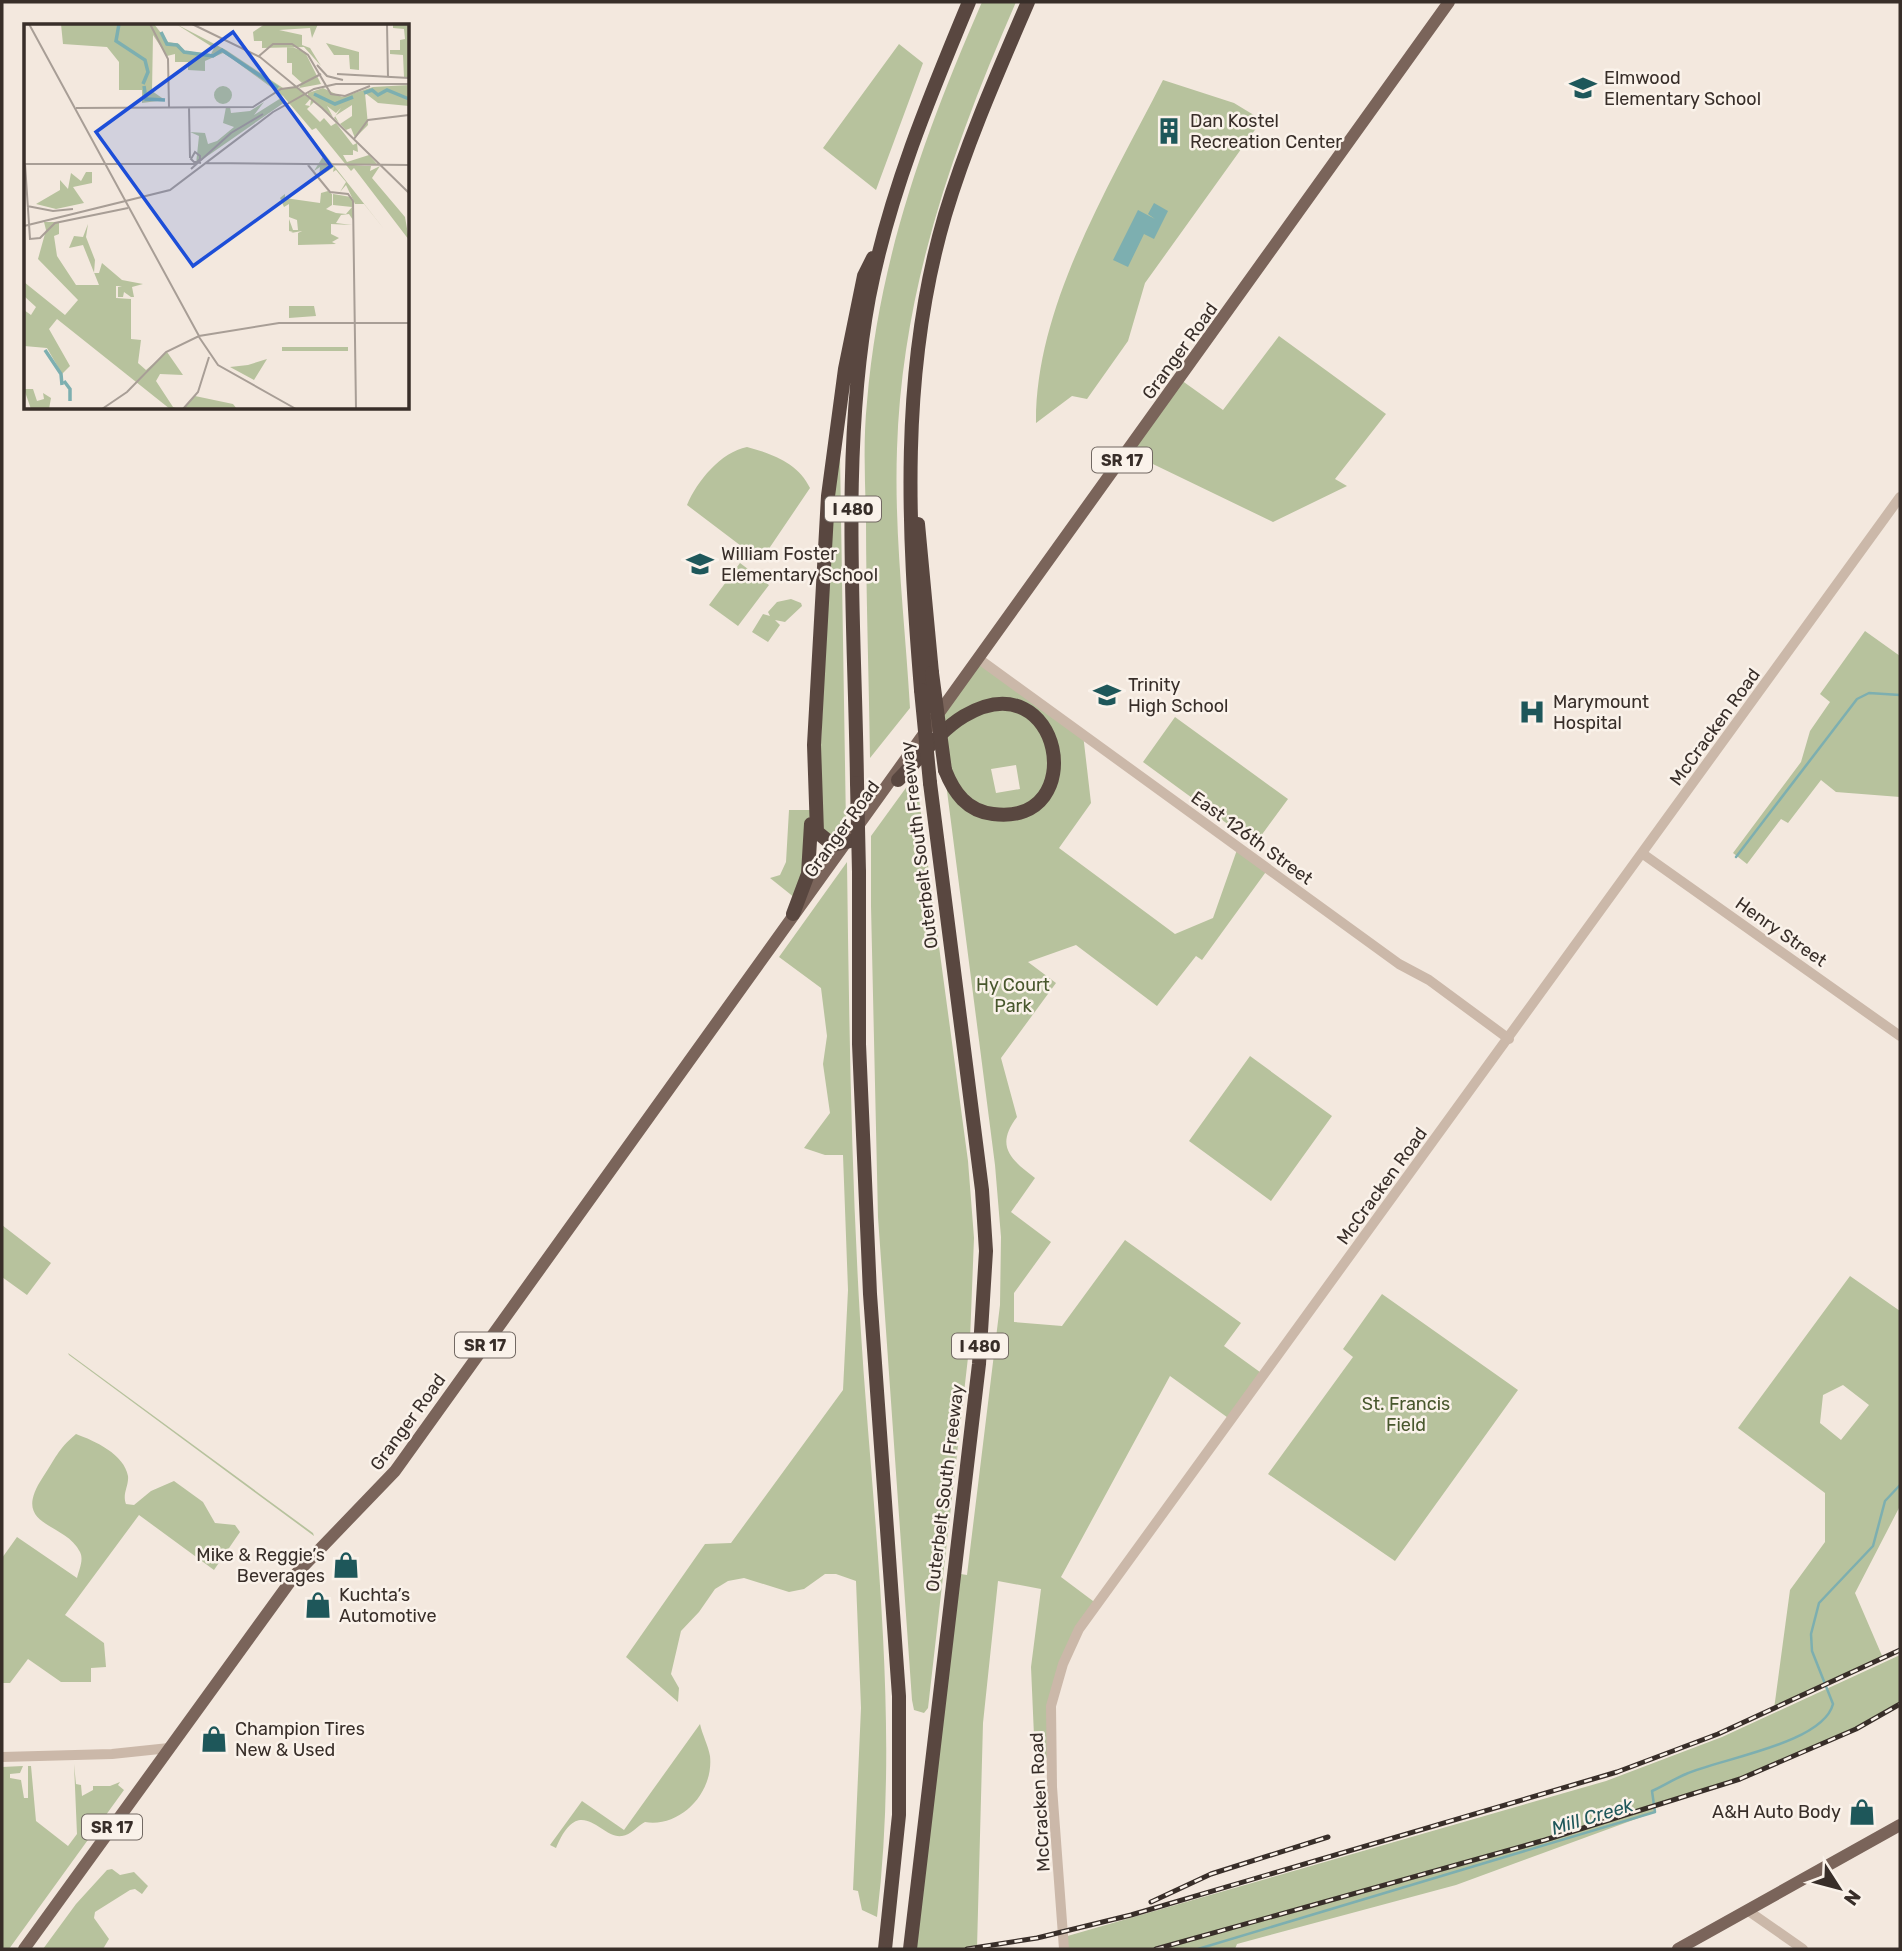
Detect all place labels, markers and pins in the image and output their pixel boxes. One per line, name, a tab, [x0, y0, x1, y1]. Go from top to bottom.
place label: Elmwood Elementary School	[1604, 67, 1761, 110]
school or university icon: Elmwood Elementary School	[1568, 73, 1598, 103]
place label: Dan Kostel Recreation Center	[1190, 110, 1342, 153]
building icon: Dan Kostel Recreation Center	[1154, 116, 1184, 146]
place label: William Foster Elementary School	[721, 543, 878, 586]
school or university icon: William Foster Elementary School	[685, 549, 715, 579]
place label: Trinity High School	[1128, 674, 1228, 717]
school or university icon: Trinity High School	[1092, 680, 1122, 710]
place label: Marymount Hospital	[1553, 691, 1649, 734]
hospital icon: Marymount Hospital	[1517, 697, 1547, 727]
place label: Mike & Reggie’s Beverages	[196, 1544, 325, 1587]
shop icon: Mike & Reggie’s Beverages	[331, 1550, 361, 1580]
place label: Kuchta’s Automotive	[339, 1584, 437, 1627]
shop icon: Kuchta’s Automotive	[303, 1590, 333, 1620]
place label: Champion Tires New & Used	[235, 1718, 365, 1761]
shop icon: Champion Tires New & Used	[199, 1724, 229, 1754]
shop icon: A&H Auto Body	[1847, 1797, 1877, 1827]
place label: A&H Auto Body	[1712, 1801, 1841, 1823]

